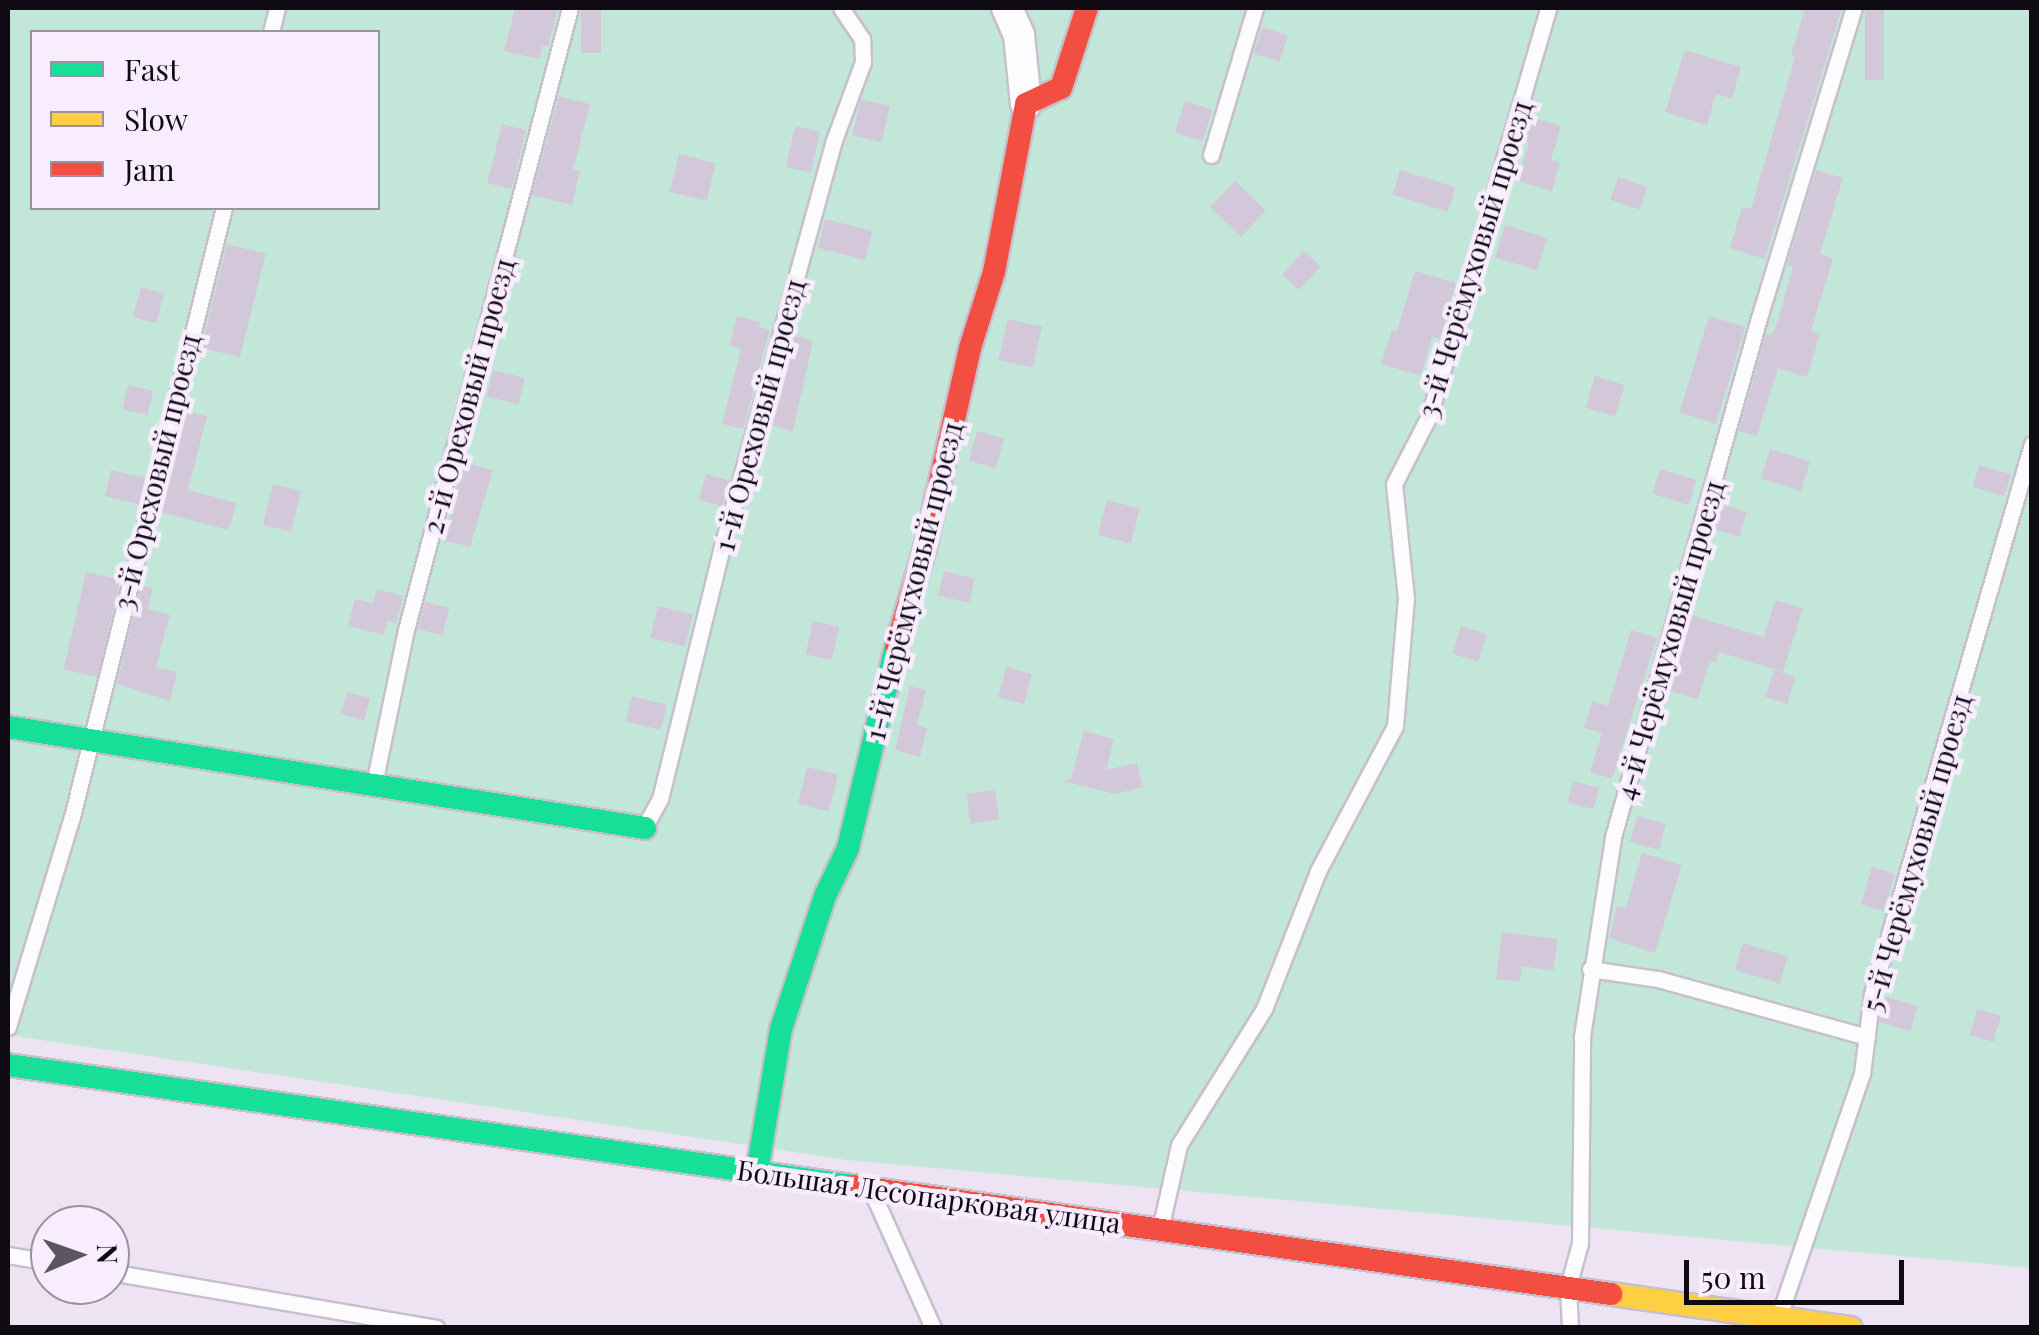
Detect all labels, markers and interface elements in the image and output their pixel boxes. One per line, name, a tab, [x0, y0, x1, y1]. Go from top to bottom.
legend	[30, 30, 380, 210]
text: Fast	[124, 49, 180, 89]
street label: 3-й Черёмуховый проезд	[1410, 97, 1538, 421]
text: Slow	[124, 99, 188, 139]
text: Jam	[124, 149, 175, 189]
street label: 2-й Ореховый проезд	[415, 255, 521, 537]
street label: 1-й Ореховый проезд	[707, 275, 811, 555]
street label: 3-й Ореховый проезд	[105, 331, 207, 613]
street label: 1-й Черёмуховый проезд	[857, 419, 969, 743]
street label: 4-й Черёмуховый проезд	[1607, 477, 1731, 803]
street label: 5-й Черёмуховый проезд	[1855, 691, 1977, 1015]
street label: Большая Лесопарковая улица	[735, 1152, 1123, 1240]
north arrow	[30, 1205, 130, 1305]
scale bar	[1689, 1240, 1909, 1302]
text: N	[90, 1243, 127, 1265]
text: 50 m	[1701, 1257, 1766, 1297]

